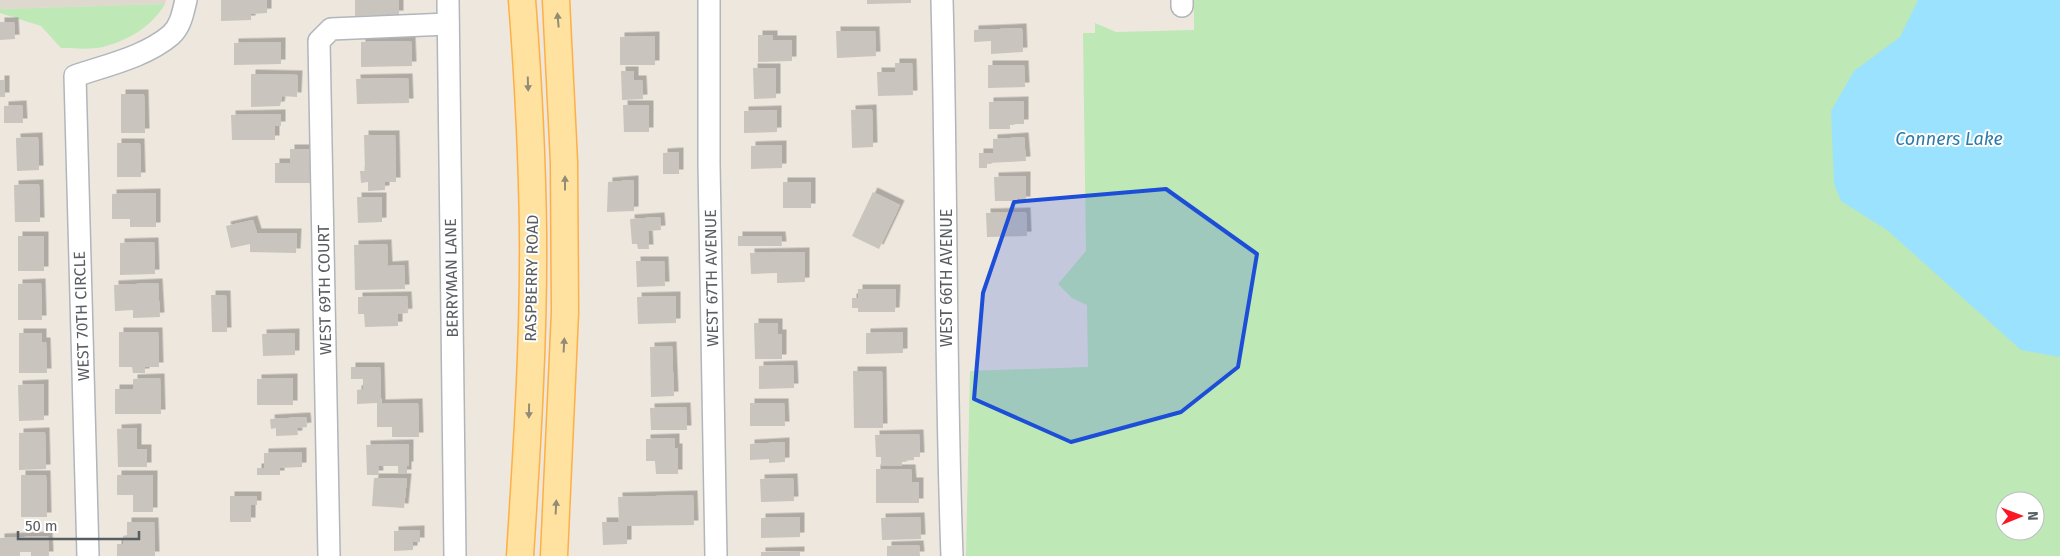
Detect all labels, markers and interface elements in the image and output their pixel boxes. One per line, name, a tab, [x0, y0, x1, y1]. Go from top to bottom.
one-way arrow	[554, 12, 562, 28]
one-way arrow	[524, 76, 532, 92]
water label: Conners Lake	[1895, 128, 2003, 150]
one-way arrow	[560, 174, 568, 190]
street label: WEST 67TH AVENUE	[701, 209, 722, 347]
street label: WEST 66TH AVENUE	[937, 209, 956, 347]
street label: RASPBERRY ROAD	[521, 214, 542, 342]
street label: BERRYMAN LANE	[441, 218, 462, 338]
street label: WEST 69TH COURT	[314, 224, 335, 355]
street label: WEST 70TH CIRCLE	[70, 251, 93, 381]
one-way arrow	[560, 337, 568, 353]
one-way arrow	[525, 403, 533, 419]
north arrow	[1995, 491, 2045, 541]
one-way arrow	[552, 499, 560, 515]
scale bar	[18, 508, 139, 540]
text: N	[2024, 511, 2041, 521]
text: 50 m	[25, 517, 58, 535]

